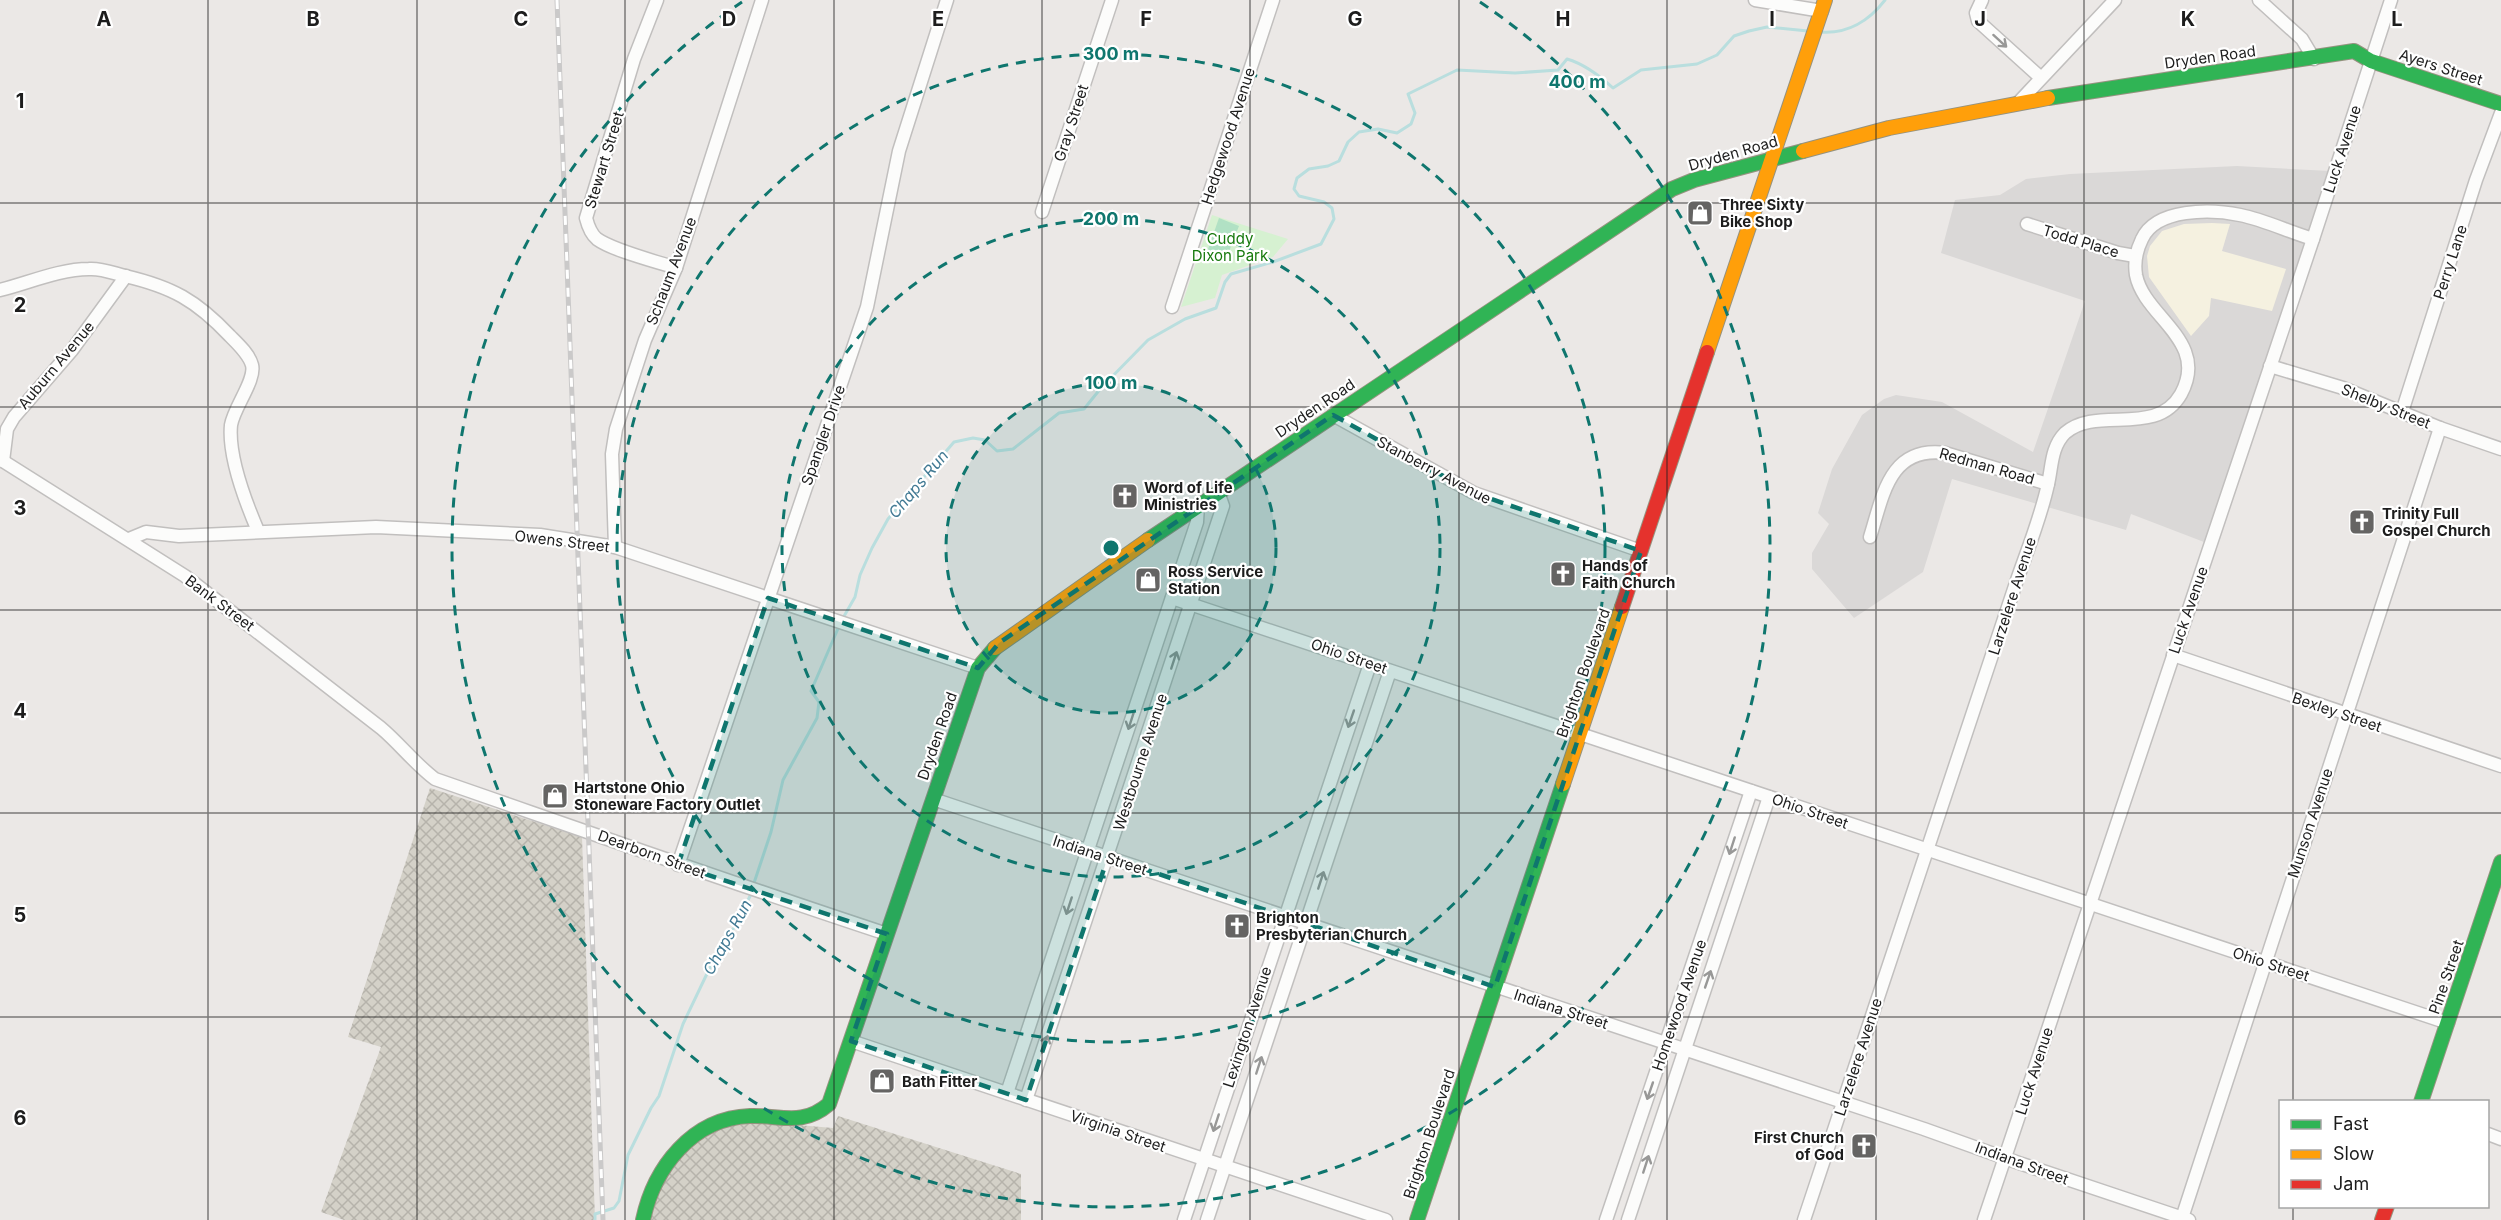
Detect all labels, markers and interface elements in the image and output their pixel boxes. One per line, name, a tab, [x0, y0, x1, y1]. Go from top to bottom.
text: A	[97, 7, 112, 31]
text: B	[306, 7, 320, 31]
text: C	[514, 7, 528, 31]
text: D	[722, 7, 736, 31]
text: E	[932, 7, 944, 31]
text: F	[1140, 7, 1152, 31]
text: G	[1347, 7, 1363, 31]
text: H	[1556, 7, 1570, 31]
text: I	[1769, 7, 1775, 31]
text: J	[1974, 7, 1986, 31]
text: K	[2181, 7, 2195, 31]
text: L	[2391, 7, 2403, 31]
one-way arrow	[1992, 34, 2007, 48]
street label: Dryden Road	[2163, 41, 2257, 73]
text: 300 m	[1083, 43, 1139, 64]
street label: Ayers Street	[2397, 45, 2485, 89]
street label: Hedgewood Avenue	[1197, 65, 1259, 207]
text: 400 m	[1548, 71, 1606, 92]
street label: Gray Street	[1050, 82, 1092, 164]
text: 1	[16, 89, 24, 113]
street label: Luck Avenue	[2319, 103, 2365, 195]
street label: Stewart Street	[580, 109, 628, 211]
street label: Dryden Road	[1686, 131, 1780, 175]
place label: Three Sixty Bike Shop	[1720, 195, 1804, 231]
shop icon: Three Sixty Bike Shop	[1685, 198, 1715, 228]
text: 200 m	[1083, 208, 1139, 229]
street label: Schaum Avenue	[642, 214, 700, 328]
street label: Todd Place	[2040, 220, 2122, 262]
street label: Perry Lane	[2429, 222, 2471, 302]
park label: Cuddy Dixon Park	[1192, 229, 1269, 265]
text: 2	[14, 293, 26, 317]
street label: Auburn Avenue	[14, 317, 98, 413]
text: 100 m	[1085, 372, 1137, 393]
street label: Dryden Road	[1272, 374, 1358, 442]
street label: Shelby Street	[2339, 379, 2434, 433]
street label: Spangler Drive	[797, 382, 849, 488]
street label: Stanberry Avenue	[1374, 432, 1494, 508]
street label: Redman Road	[1937, 443, 2037, 489]
water label: Chaps Run	[884, 446, 952, 522]
place label: Word of Life Ministries	[1144, 478, 1233, 514]
church icon: Word of Life Ministries	[1110, 481, 1140, 511]
text: 3	[14, 496, 26, 520]
place label: Trinity Full Gospel Church	[2382, 504, 2491, 540]
church icon: Trinity Full Gospel Church	[2347, 507, 2377, 537]
street label: Owens Street	[513, 526, 611, 556]
street label: Larzelere Avenue	[1984, 535, 2040, 657]
centre of rings	[1101, 538, 1121, 558]
place label: Hands of Faith Church	[1582, 556, 1675, 592]
church icon: Hands of Faith Church	[1548, 559, 1578, 589]
place label: Ross Service Station	[1168, 562, 1263, 598]
street label: Luck Avenue	[2164, 564, 2212, 656]
shop icon: Ross Service Station	[1133, 565, 1163, 595]
street label: Bank Street	[182, 571, 258, 635]
street label: Brighton Boulevard	[1552, 606, 1614, 740]
street label: Ohio Street	[1308, 634, 1390, 678]
one-way arrow	[1169, 651, 1180, 670]
street label: Bexley Street	[2290, 688, 2384, 736]
street label: Dryden Road	[913, 689, 961, 783]
street label: Westbourne Avenue	[1109, 691, 1171, 833]
text: 4	[13, 699, 27, 723]
one-way arrow	[1345, 709, 1356, 728]
one-way arrow	[1125, 711, 1136, 730]
street label: Munson Avenue	[2283, 766, 2337, 880]
place label: Hartstone Ohio Stoneware Factory Outlet	[574, 778, 761, 814]
shop icon: Hartstone Ohio Stoneware Factory Outlet	[540, 781, 570, 811]
street label: Ohio Street	[1769, 789, 1851, 833]
street label: Dearborn Street	[595, 826, 709, 882]
street label: Indiana Street	[1050, 831, 1150, 879]
one-way arrow	[1726, 836, 1737, 855]
one-way arrow	[1316, 871, 1327, 890]
water label: Chaps Run	[698, 896, 756, 978]
one-way arrow	[1063, 896, 1074, 915]
text: 5	[14, 903, 26, 927]
place label: Brighton Presbyterian Church	[1256, 908, 1407, 944]
church icon: Brighton Presbyterian Church	[1222, 911, 1252, 941]
street label: Homewood Avenue	[1648, 937, 1710, 1073]
street label: Pine Street	[2424, 937, 2468, 1017]
street label: Ohio Street	[2230, 943, 2312, 985]
street label: Lexington Avenue	[1218, 964, 1276, 1090]
one-way arrow	[1703, 970, 1714, 989]
street label: Indiana Street	[1511, 985, 1611, 1033]
street label: Larzelere Avenue	[1830, 996, 1886, 1118]
street label: Luck Avenue	[2011, 1025, 2057, 1117]
one-way arrow	[1040, 1035, 1051, 1054]
one-way arrow	[1255, 1056, 1266, 1075]
shop icon: Bath Fitter	[867, 1066, 897, 1096]
street label: Brighton Boulevard	[1399, 1067, 1459, 1201]
place label: Bath Fitter	[902, 1072, 977, 1091]
one-way arrow	[1644, 1081, 1655, 1100]
legend	[2279, 1100, 2489, 1208]
text: 6	[14, 1106, 27, 1130]
street label: Virginia Street	[1068, 1106, 1168, 1156]
one-way arrow	[1210, 1113, 1221, 1132]
text: Fast	[2333, 1113, 2369, 1134]
place label: First Church of God	[1754, 1128, 1844, 1164]
church icon: First Church of God	[1849, 1131, 1879, 1161]
street label: Indiana Street	[1973, 1137, 2071, 1189]
text: Slow	[2333, 1143, 2374, 1164]
one-way arrow	[1642, 1155, 1653, 1174]
text: Jam	[2333, 1173, 2369, 1194]

